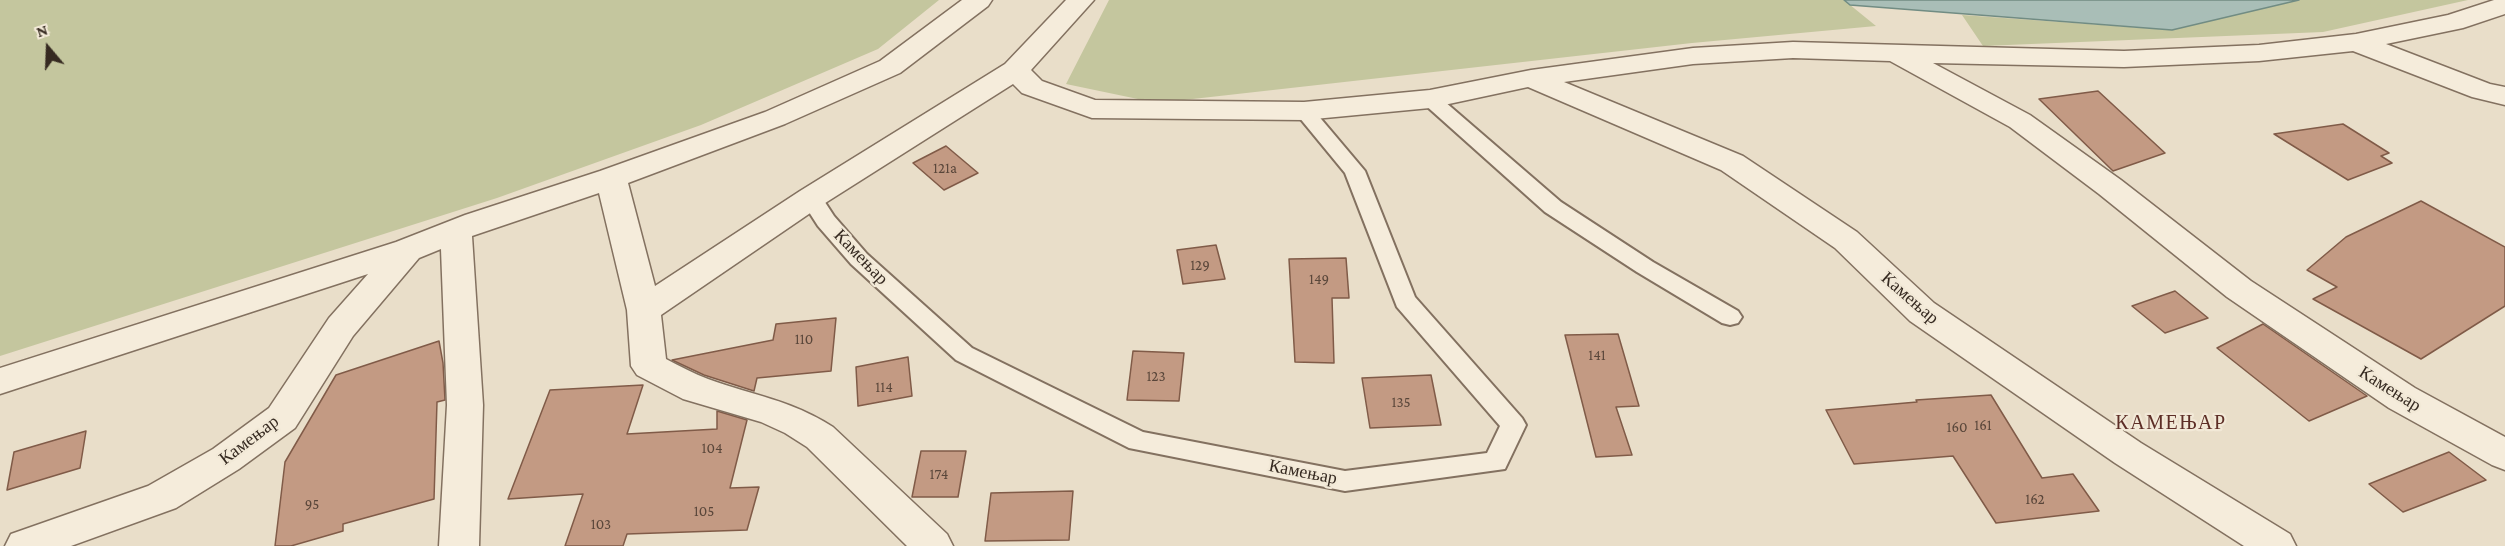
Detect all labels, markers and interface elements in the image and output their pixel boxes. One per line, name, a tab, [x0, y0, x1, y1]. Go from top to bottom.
north arrow	[18, 18, 78, 78]
text: N	[34, 21, 50, 40]
house number: 121a	[933, 159, 957, 177]
street label: Камењар	[829, 225, 893, 289]
house number: 129	[1190, 256, 1210, 274]
street label: Камењар	[1877, 267, 1943, 329]
house number: 149	[1309, 270, 1329, 288]
house number: 110	[795, 330, 813, 348]
house number: 141	[1588, 346, 1606, 364]
street label: Камењар	[2355, 362, 2425, 416]
house number: 123	[1146, 367, 1166, 385]
house number: 114	[875, 378, 893, 396]
house number: 135	[1391, 393, 1411, 411]
street label: Камењар	[215, 411, 283, 469]
district label: КАМЕЊАР	[2115, 411, 2227, 435]
house number: 161	[1974, 416, 1992, 434]
house number: 160	[1946, 418, 1968, 436]
house number: 104	[701, 439, 723, 457]
street label: Камењар	[1267, 455, 1339, 489]
house number: 174	[929, 465, 949, 483]
house number: 162	[2025, 490, 2045, 508]
house number: 95	[305, 495, 319, 513]
house number: 105	[694, 502, 714, 520]
house number: 103	[591, 515, 611, 533]

